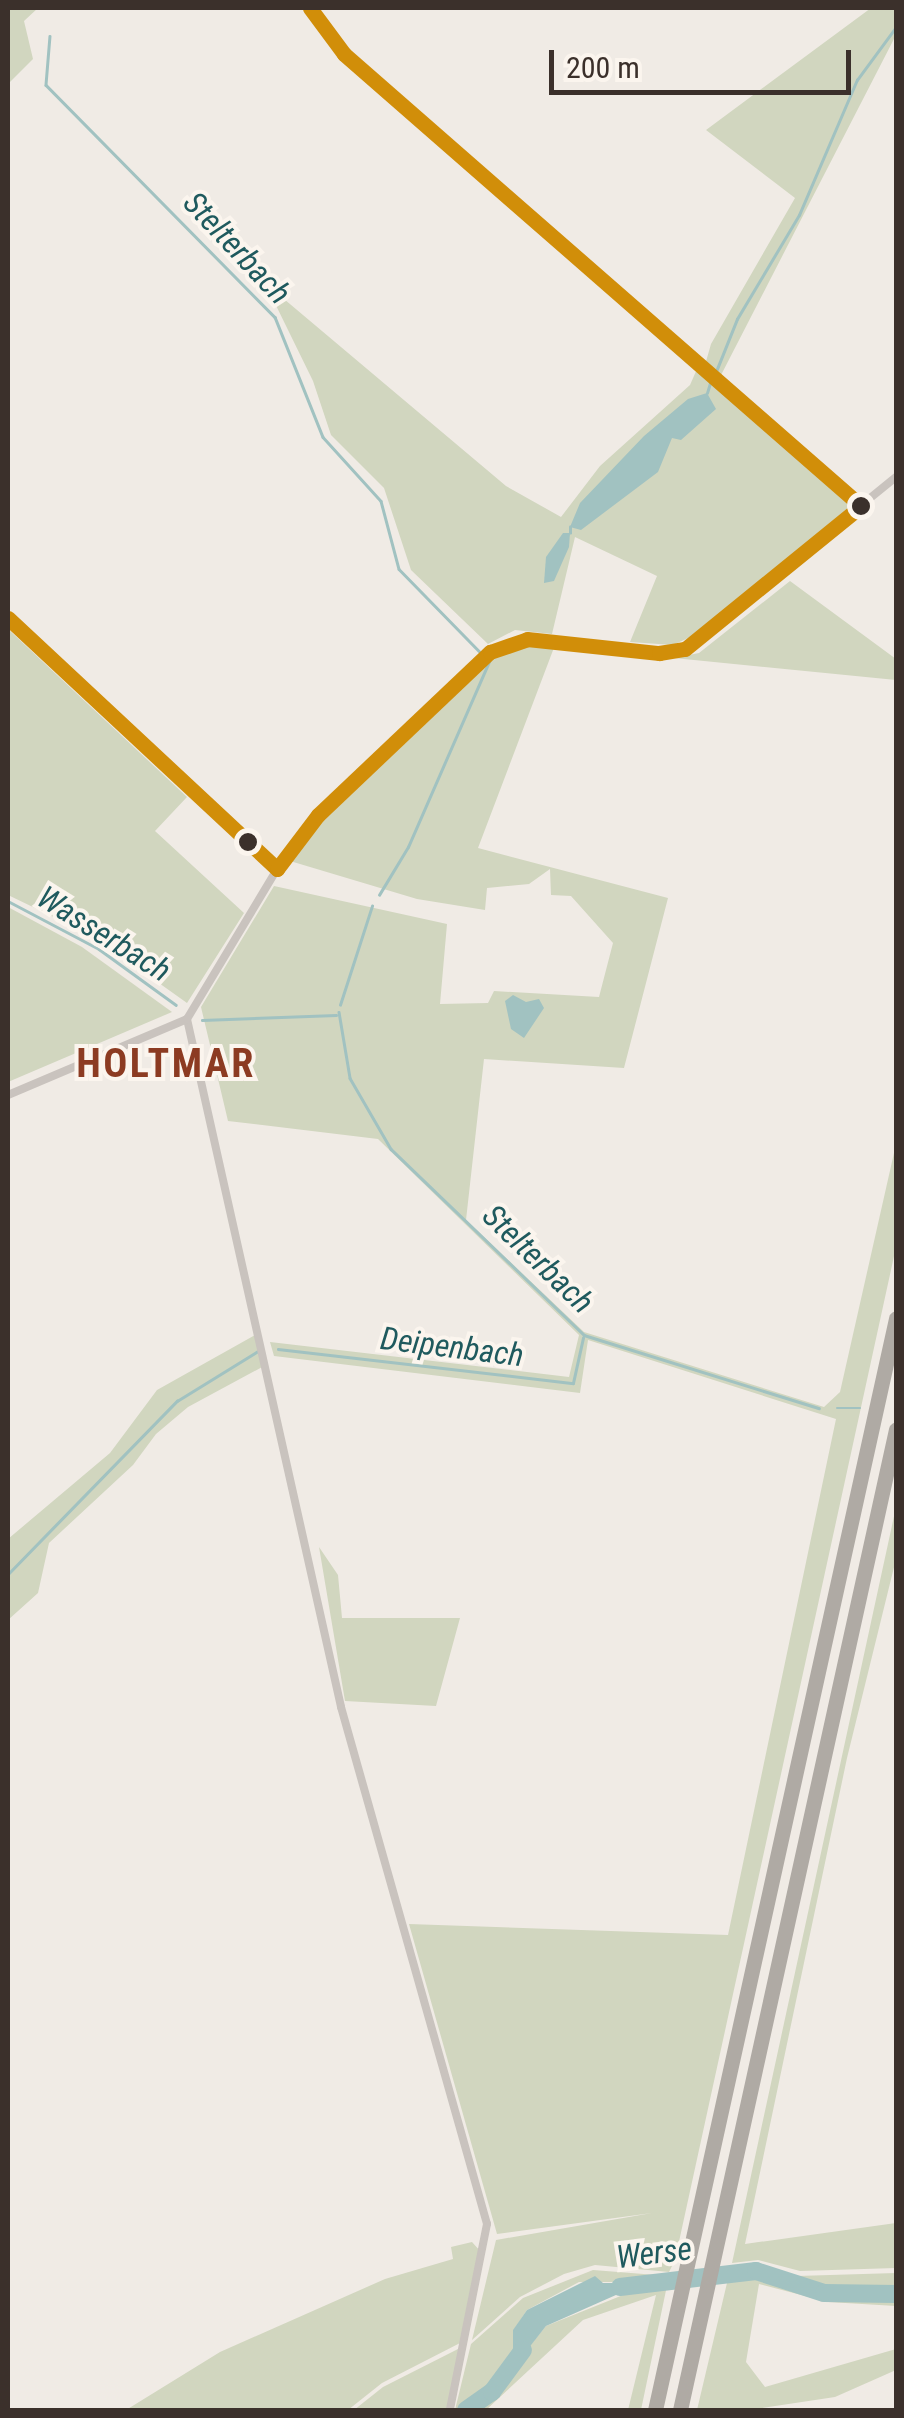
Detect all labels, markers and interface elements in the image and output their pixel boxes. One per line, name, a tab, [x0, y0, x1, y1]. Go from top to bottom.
scale bar	[554, 30, 856, 92]
text: 200 m	[566, 50, 640, 85]
water label: Stelterbach	[175, 184, 299, 312]
unlabelled marker	[851, 496, 871, 516]
unlabelled marker	[238, 832, 258, 852]
water label: Wasserbach	[30, 878, 178, 990]
district label: HOLTMAR	[76, 1040, 256, 1088]
water label: Stelterbach	[474, 1197, 602, 1321]
water label: Deipenbach	[378, 1319, 526, 1375]
water label: Werse	[614, 2229, 694, 2277]

